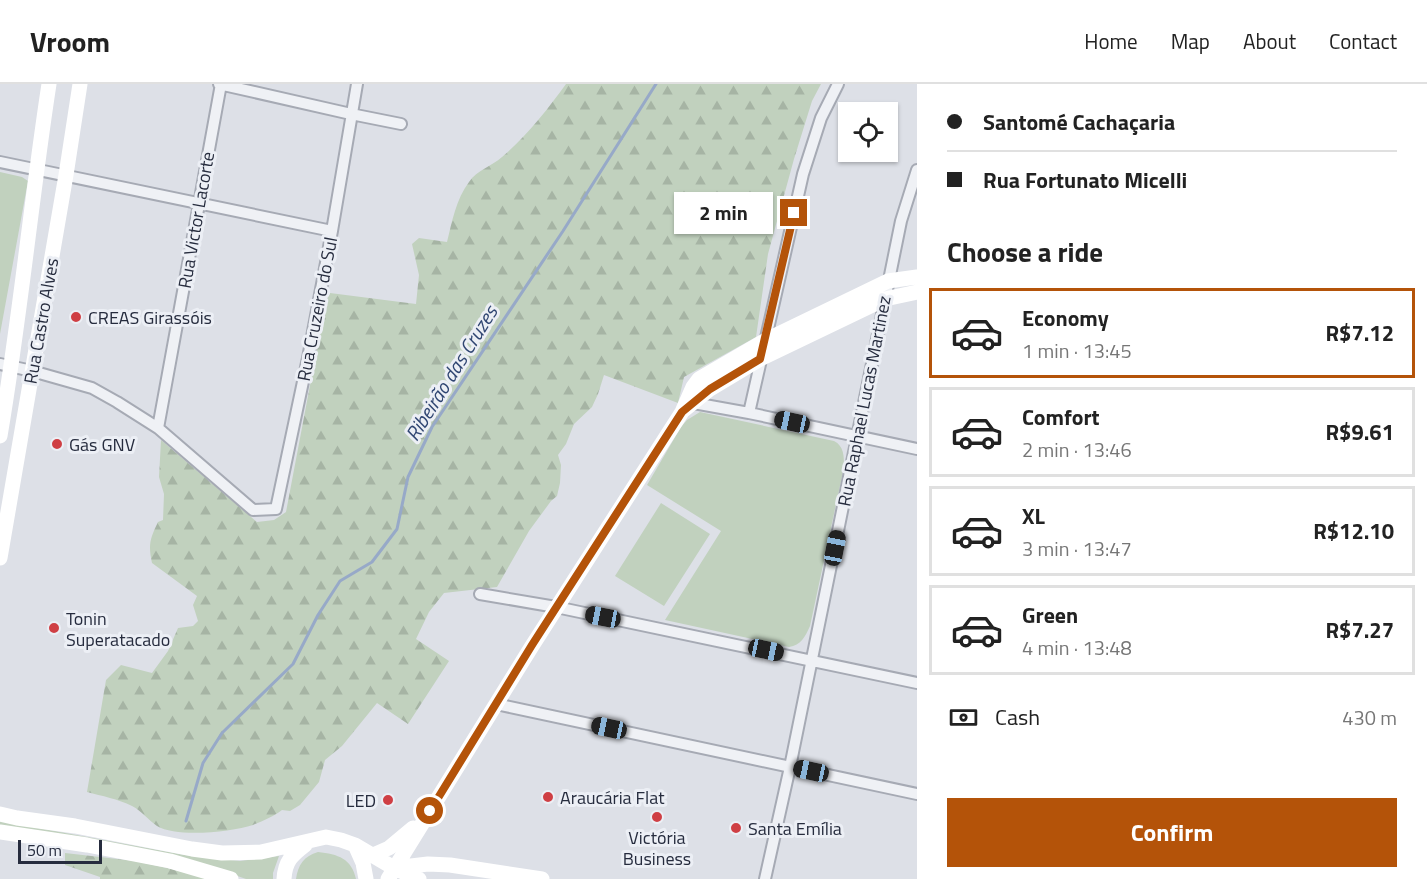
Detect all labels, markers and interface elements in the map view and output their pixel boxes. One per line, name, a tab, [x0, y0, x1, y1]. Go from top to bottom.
text: Vroom	[30, 20, 110, 63]
text: Home	[1084, 25, 1138, 57]
text: Map	[1171, 25, 1210, 57]
text: About	[1243, 25, 1296, 57]
text: Contact	[1329, 25, 1397, 57]
map controls	[838, 102, 898, 162]
button: locate	[838, 102, 898, 162]
text: Santomé Cachaçaria	[983, 105, 1175, 139]
street label: Rua Victor Lacorte	[171, 150, 221, 290]
text: Rua Fortunato Micelli	[983, 163, 1187, 197]
callout: 2 min	[674, 192, 773, 234]
text: 2 min	[699, 197, 748, 228]
route end	[780, 199, 807, 226]
text: Choose a ride	[947, 231, 1103, 272]
street label: Rua Cruzeiro do Sul	[290, 235, 344, 383]
street label: Rua Castro Alves	[17, 256, 65, 386]
street label: Rua Raphael Lucas Martinez	[830, 293, 898, 509]
water label: Ribeirão das Cruzes	[397, 298, 506, 447]
text: Economy	[1022, 301, 1109, 335]
place label: CREAS Girassóis	[88, 304, 212, 331]
icon: car	[950, 306, 1004, 360]
marker: CREAS Girassóis	[69, 310, 83, 324]
text: R$7.12	[1325, 316, 1394, 350]
text: 1 min · 13:45	[1022, 335, 1132, 366]
text: Comfort	[1022, 400, 1100, 434]
icon: car	[950, 405, 1004, 459]
car	[773, 409, 811, 435]
text: R$9.61	[1325, 415, 1394, 449]
place label: Gás GNV	[69, 431, 136, 458]
text: 2 min · 13:46	[1022, 434, 1132, 465]
marker: Gás GNV	[50, 437, 64, 451]
text: XL	[1022, 499, 1045, 533]
icon: car	[950, 504, 1004, 558]
text: R$12.10	[1313, 514, 1394, 548]
car	[823, 529, 847, 567]
text: 3 min · 13:47	[1022, 533, 1132, 564]
text: Green	[1022, 598, 1078, 632]
icon: car	[950, 603, 1004, 657]
place label: Tonin Superatacado	[66, 605, 170, 653]
car	[584, 605, 622, 629]
text: R$7.27	[1325, 613, 1394, 647]
marker: Tonin Superatacado	[47, 621, 61, 635]
text: 4 min · 13:48	[1022, 632, 1132, 663]
car	[747, 637, 785, 663]
text: Cash	[995, 700, 1040, 734]
icon: cash	[947, 701, 980, 734]
text: 430 m	[1342, 702, 1397, 733]
car	[590, 715, 628, 741]
car	[792, 758, 830, 784]
place label: Araucária Flat	[560, 784, 665, 811]
place label: LED	[346, 787, 376, 814]
marker: Araucária Flat	[541, 790, 555, 804]
marker: LED	[381, 793, 395, 807]
route start	[416, 797, 443, 824]
button: Confirm	[947, 798, 1397, 867]
marker: Victória Business	[650, 810, 664, 824]
place label: Santa Emília	[748, 815, 842, 842]
marker: Santa Emília	[729, 821, 743, 835]
place label: Victória Business	[623, 824, 691, 872]
scale bar	[18, 837, 102, 864]
text: 50 m	[27, 838, 62, 862]

